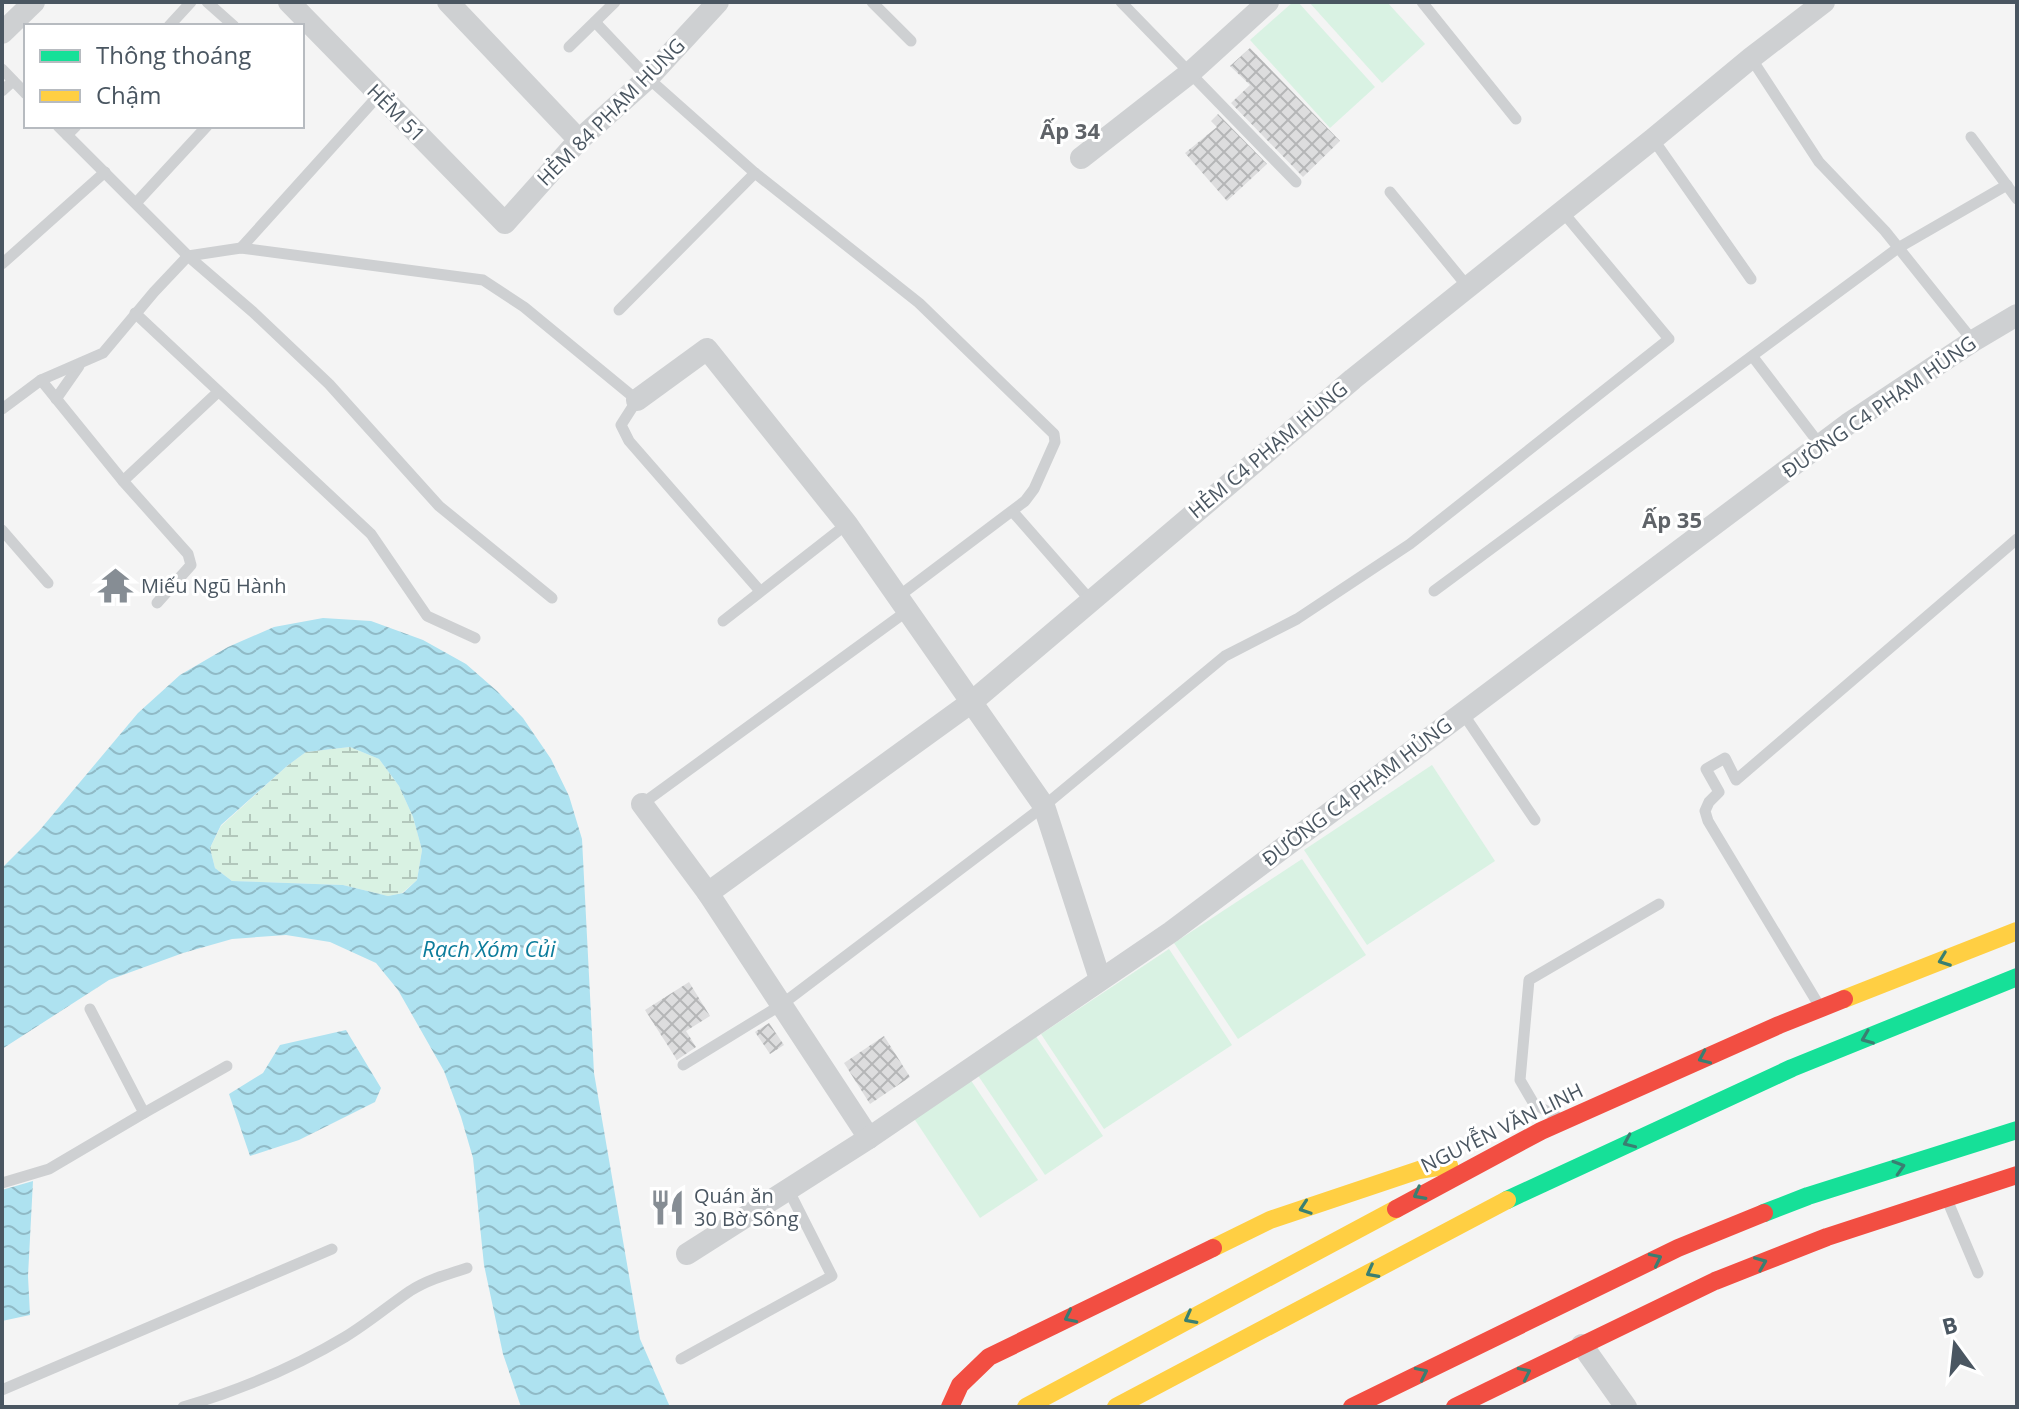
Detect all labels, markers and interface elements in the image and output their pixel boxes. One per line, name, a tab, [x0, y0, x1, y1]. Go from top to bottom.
legend	[24, 24, 304, 128]
street label: HẺM 84 PHẠM HÙNG	[531, 32, 690, 191]
text: Thông thoáng	[96, 38, 251, 71]
text: Chậm	[96, 78, 161, 111]
street label: HẺM 51	[361, 78, 431, 148]
district label: Ấp 34	[1040, 115, 1100, 145]
street label: ĐƯỜNG C4 PHẠM HỦNG	[1776, 329, 1981, 484]
street label: HẺM C4 PHẠM HÙNG	[1182, 375, 1353, 524]
district label: Ấp 35	[1642, 504, 1702, 534]
temple icon: Miếu Ngũ Hành	[96, 567, 134, 605]
place label: Miếu Ngũ Hành	[141, 572, 287, 599]
street label: ĐƯỜNG C4 PHẠM HỦNG	[1256, 711, 1457, 872]
water label: Rạch Xóm Củi	[422, 933, 556, 963]
one-way arrow	[1938, 950, 1952, 967]
one-way arrow	[1861, 1028, 1875, 1044]
one-way arrow	[1698, 1049, 1712, 1065]
street label: NGUYỄN VĂN LINH	[1416, 1077, 1587, 1179]
one-way arrow	[1623, 1132, 1637, 1148]
one-way arrow	[1891, 1160, 1905, 1176]
place label: Quán ăn 30 Bờ Sông	[694, 1182, 799, 1232]
one-way arrow	[1412, 1185, 1427, 1200]
restaurant icon: Quán ăn 30 Bờ Sông	[649, 1189, 687, 1227]
one-way arrow	[1299, 1198, 1313, 1214]
one-way arrow	[1648, 1253, 1662, 1269]
one-way arrow	[1753, 1256, 1767, 1273]
one-way arrow	[1365, 1262, 1380, 1277]
north arrow	[1915, 1305, 1995, 1385]
one-way arrow	[1063, 1307, 1078, 1323]
one-way arrow	[1184, 1308, 1199, 1324]
text: B	[1939, 1308, 1961, 1341]
one-way arrow	[1414, 1367, 1429, 1383]
one-way arrow	[1516, 1367, 1531, 1383]

